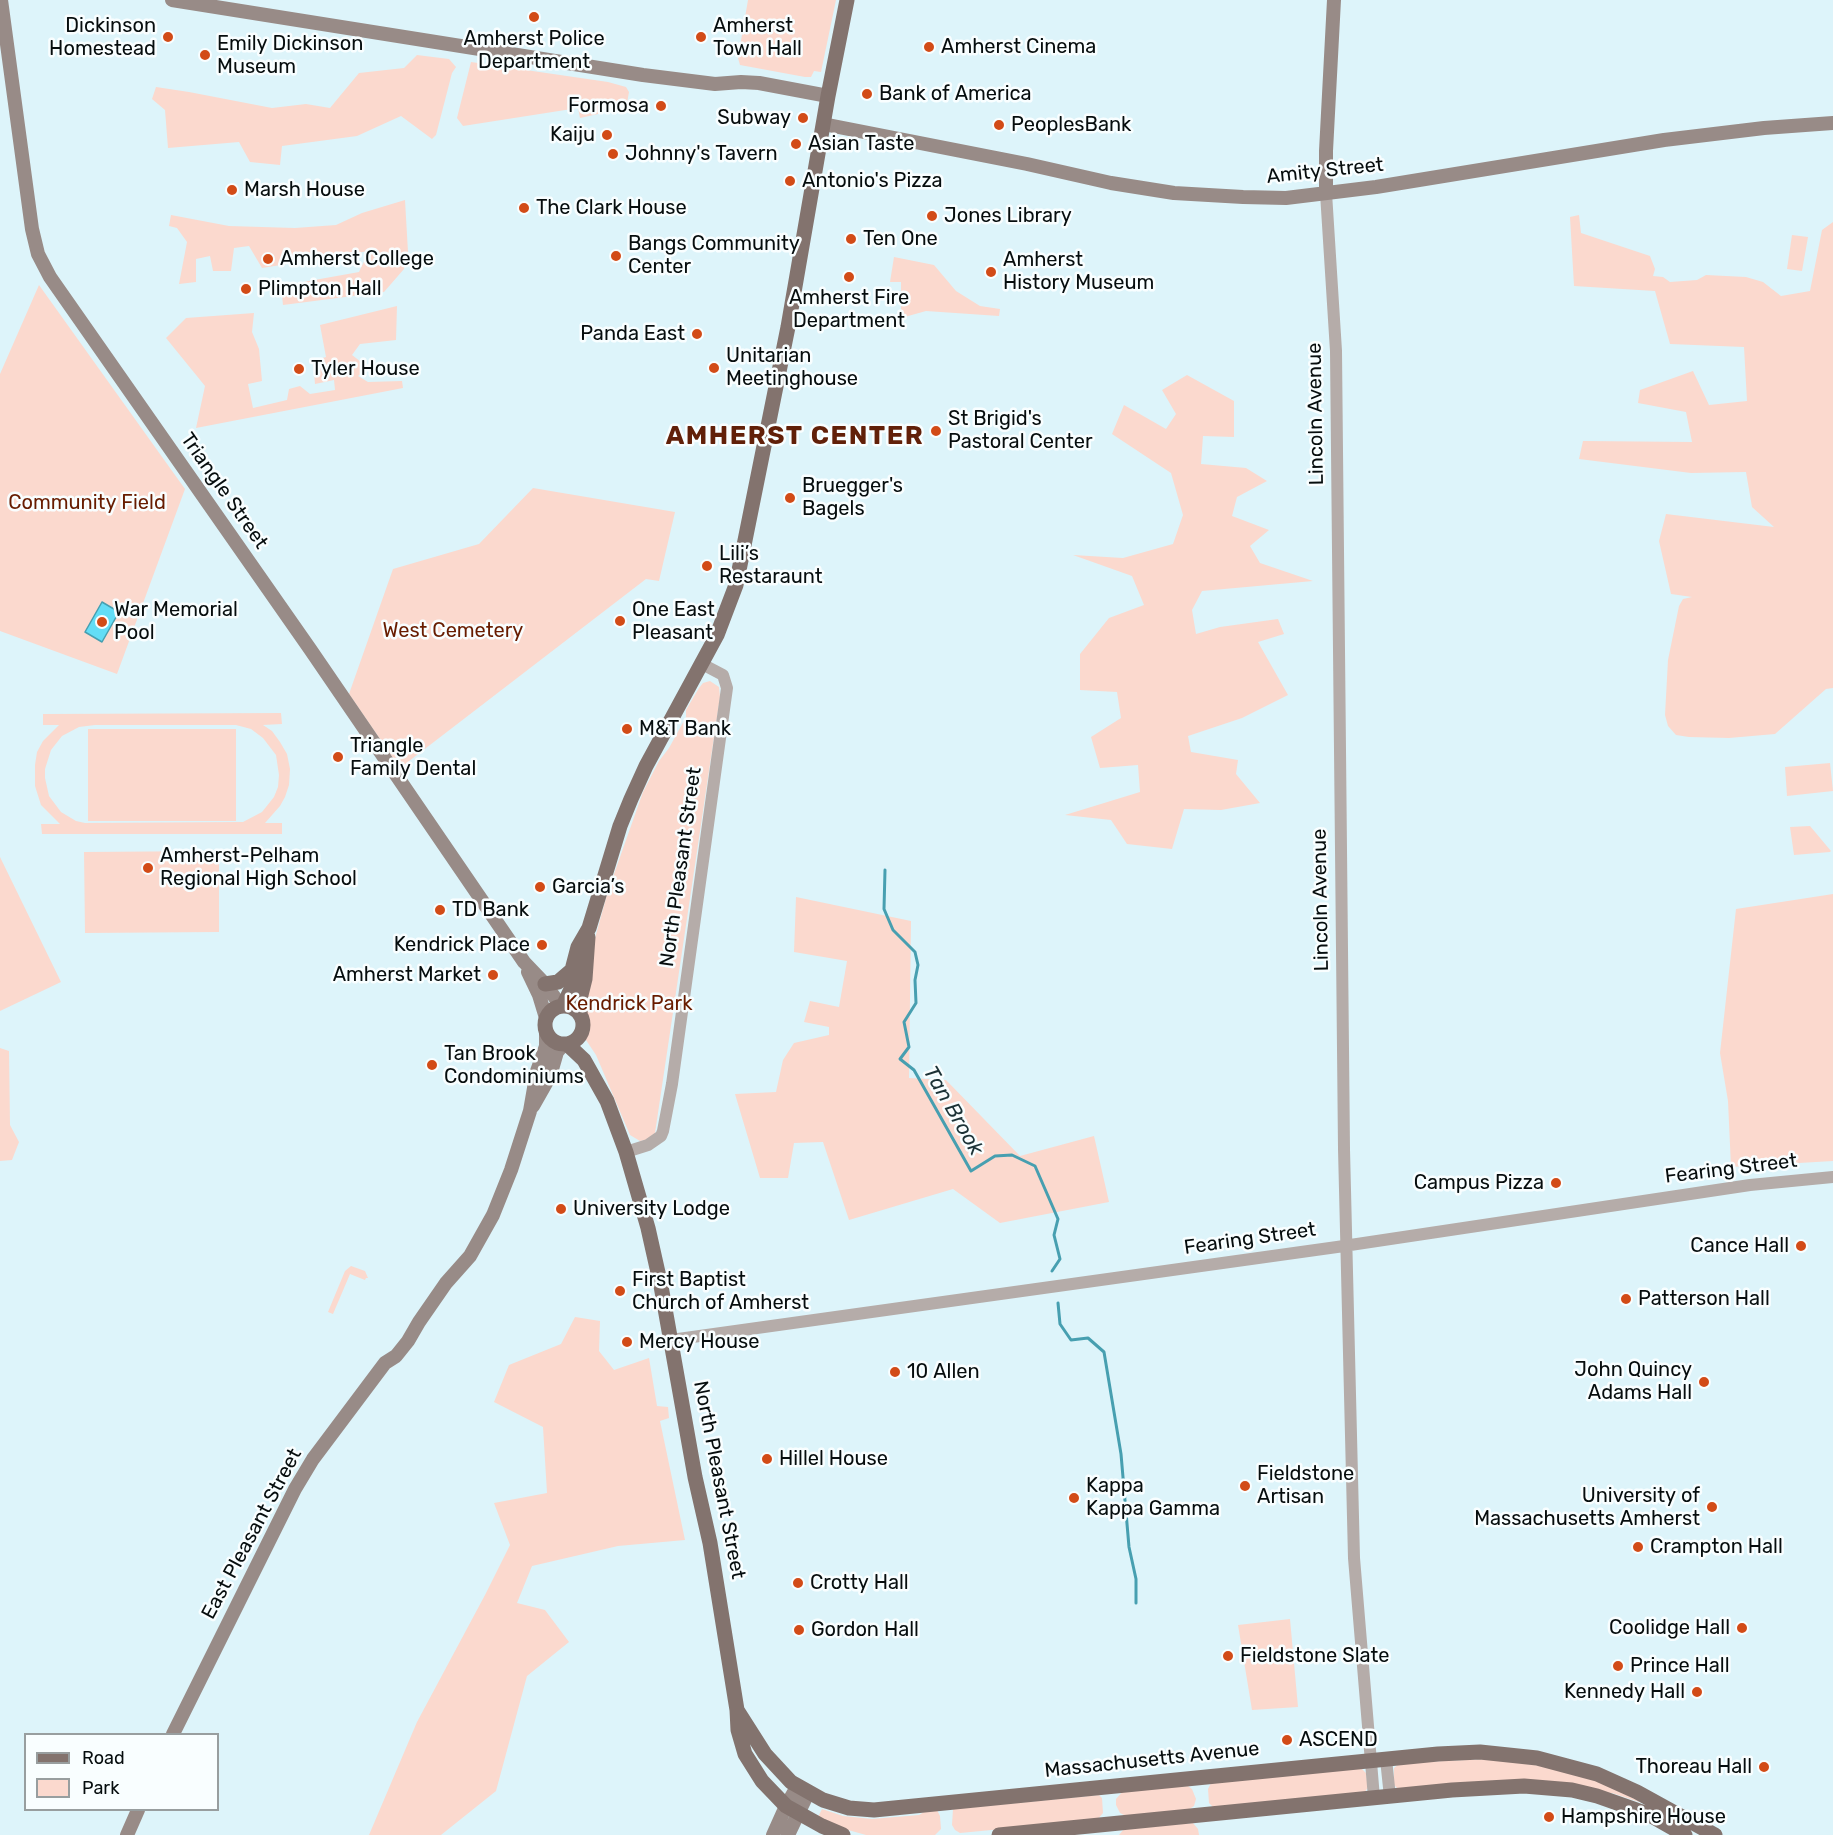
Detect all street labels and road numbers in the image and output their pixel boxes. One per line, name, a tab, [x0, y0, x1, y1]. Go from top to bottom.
street label: Amity Street	[1265, 153, 1385, 189]
street label: Lincoln Avenue	[1303, 342, 1329, 486]
street label: Triangle Street	[175, 428, 273, 554]
street label: North Pleasant Street	[655, 766, 707, 968]
street label: Lincoln Avenue	[1308, 828, 1334, 972]
street label: Fearing Street	[1664, 1149, 1798, 1189]
street label: Fearing Street	[1183, 1218, 1317, 1260]
street label: North Pleasant Street	[688, 1379, 750, 1581]
street label: East Pleasant Street	[197, 1445, 307, 1623]
street label: Massachusetts Avenue	[1043, 1737, 1261, 1783]

